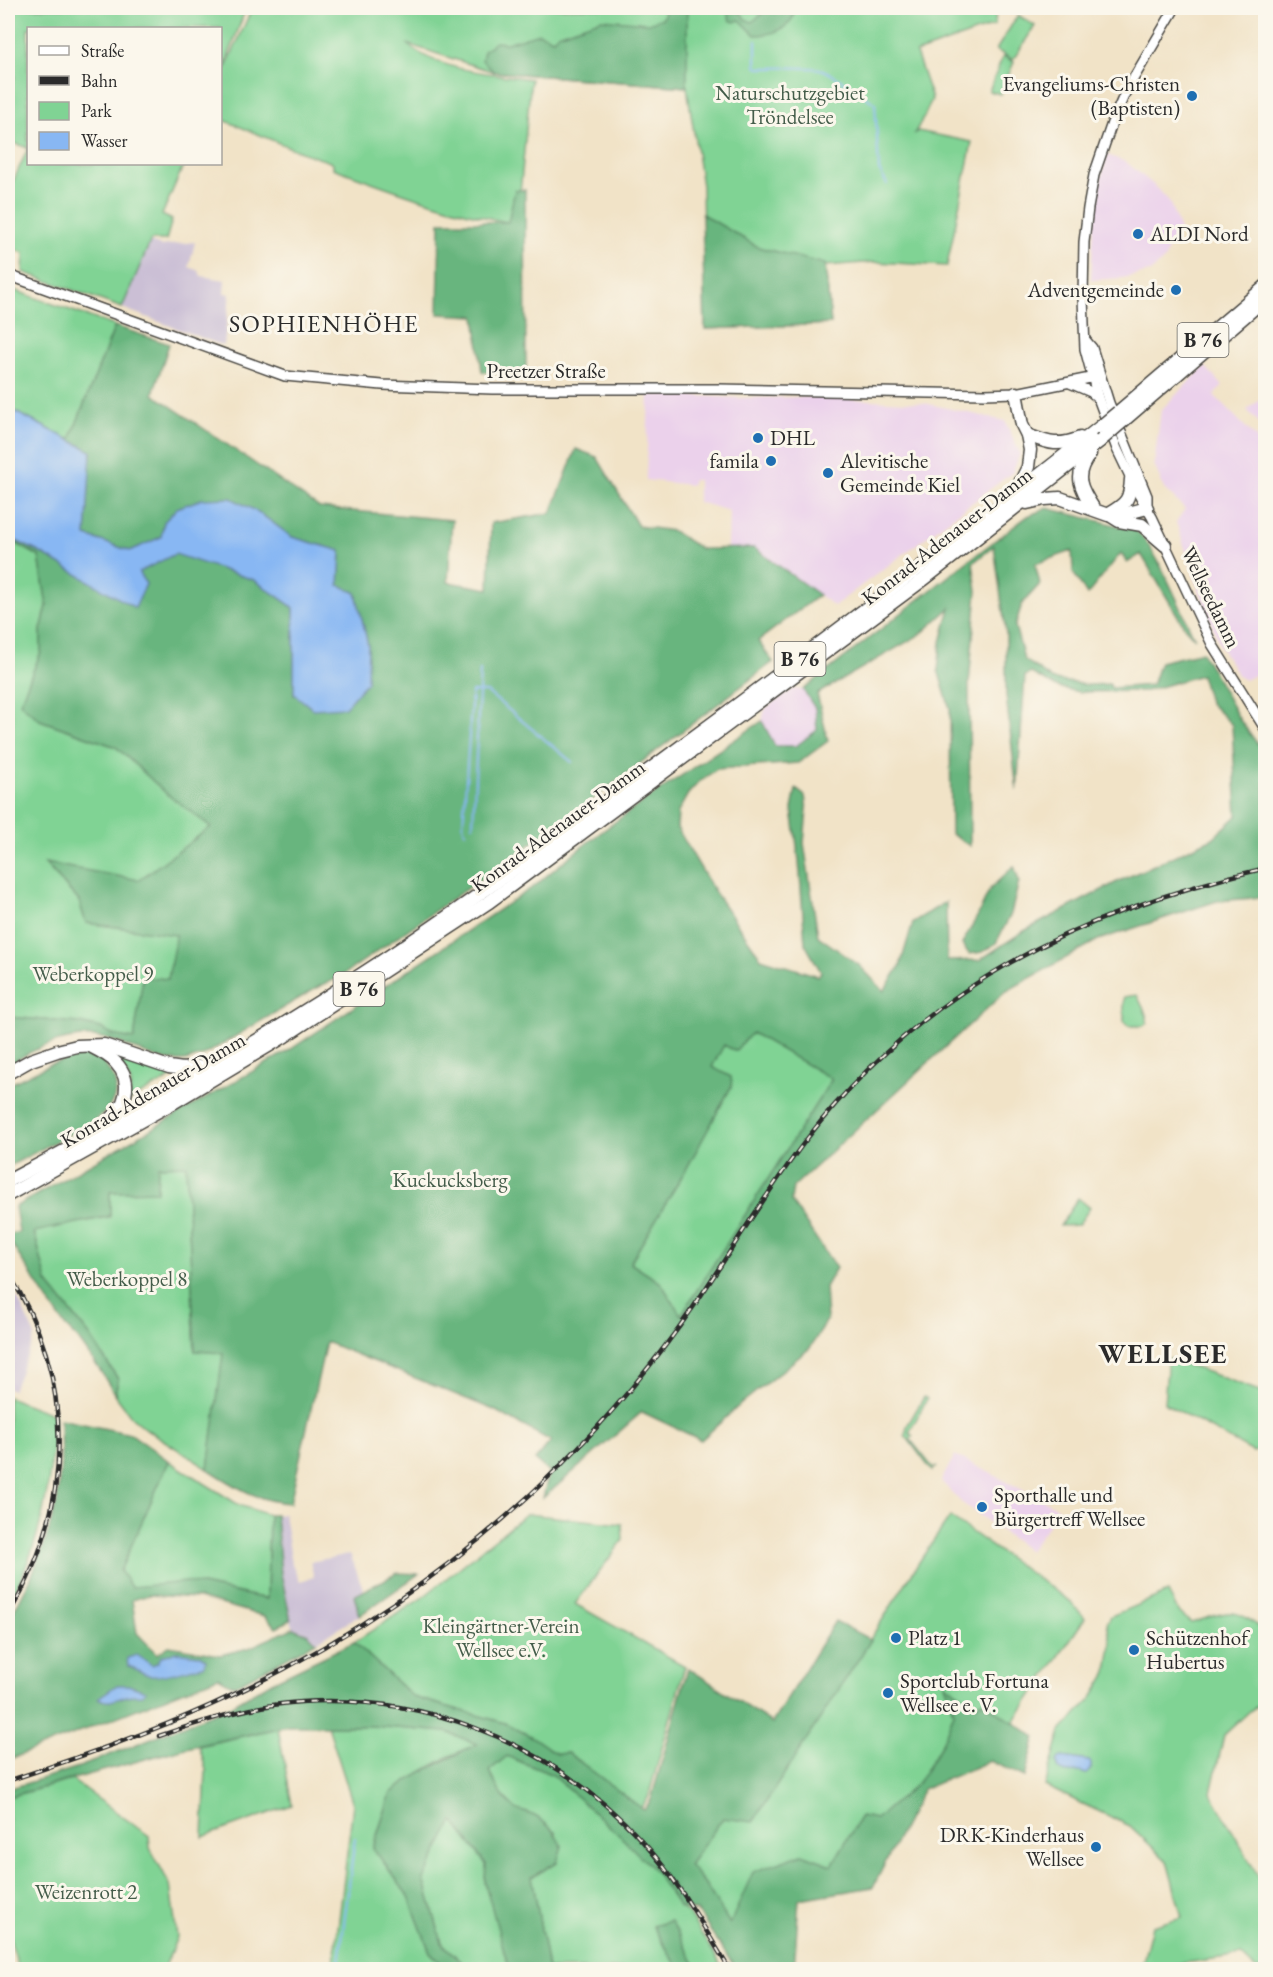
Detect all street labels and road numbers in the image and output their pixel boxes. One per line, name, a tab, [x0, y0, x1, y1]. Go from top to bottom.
road number: B 76	[1178, 323, 1228, 357]
street label: Preetzer Straße	[486, 357, 606, 384]
street label: Konrad-Adenauer-Damm	[856, 461, 1037, 611]
street label: Wellseedamm	[1175, 541, 1248, 652]
road number: B 76	[774, 642, 826, 676]
street label: Konrad-Adenauer-Damm	[465, 753, 650, 898]
road number: B 76	[334, 972, 385, 1006]
street label: Konrad-Adenauer-Damm	[55, 1026, 250, 1154]

